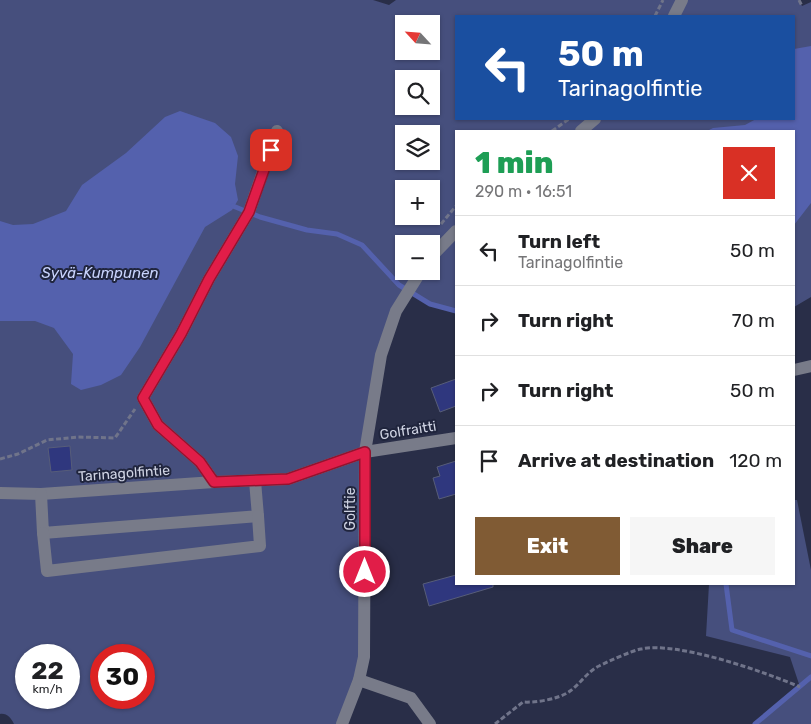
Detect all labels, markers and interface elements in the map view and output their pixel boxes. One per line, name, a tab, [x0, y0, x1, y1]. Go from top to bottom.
north arrow	[395, 15, 440, 60]
map controls	[395, 15, 440, 280]
text: 50 m	[558, 33, 644, 75]
icon: left	[475, 35, 540, 100]
button: search	[395, 70, 440, 115]
text: Tarinagolfintie	[558, 75, 703, 102]
button: layers	[395, 125, 440, 170]
pin	[250, 129, 292, 171]
icon: arrive	[257, 136, 285, 164]
text: 1 min	[475, 145, 553, 181]
button: close	[723, 147, 775, 199]
button: +	[395, 180, 440, 225]
text: 290 m · 16:51	[475, 182, 572, 201]
text: Turn left	[518, 230, 600, 253]
button: −	[395, 235, 440, 280]
icon: left	[475, 237, 503, 265]
text: 50 m	[730, 239, 775, 262]
text: Tarinagolfintie	[518, 253, 623, 272]
water label: Syvä-Kumpunen	[41, 264, 159, 282]
icon: right	[475, 307, 503, 335]
text: Turn right	[518, 309, 613, 332]
text: 70 m	[732, 309, 775, 332]
icon: right	[475, 377, 503, 405]
text: Turn right	[518, 379, 613, 402]
text: 50 m	[730, 379, 775, 402]
street label: Golfraitti	[379, 418, 438, 443]
icon: arrive	[475, 447, 503, 475]
text: Arrive at destination	[518, 449, 714, 472]
text: 120 m	[729, 449, 782, 472]
street label: Tarinagolfintie	[78, 462, 171, 485]
street label: Golftie	[342, 487, 359, 531]
button: Exit	[475, 517, 620, 575]
button: Share	[630, 517, 775, 575]
position arrow	[338, 545, 390, 597]
speed limit sign: 30	[90, 644, 155, 709]
text: 22	[31, 656, 64, 685]
text: km/h	[33, 682, 62, 696]

